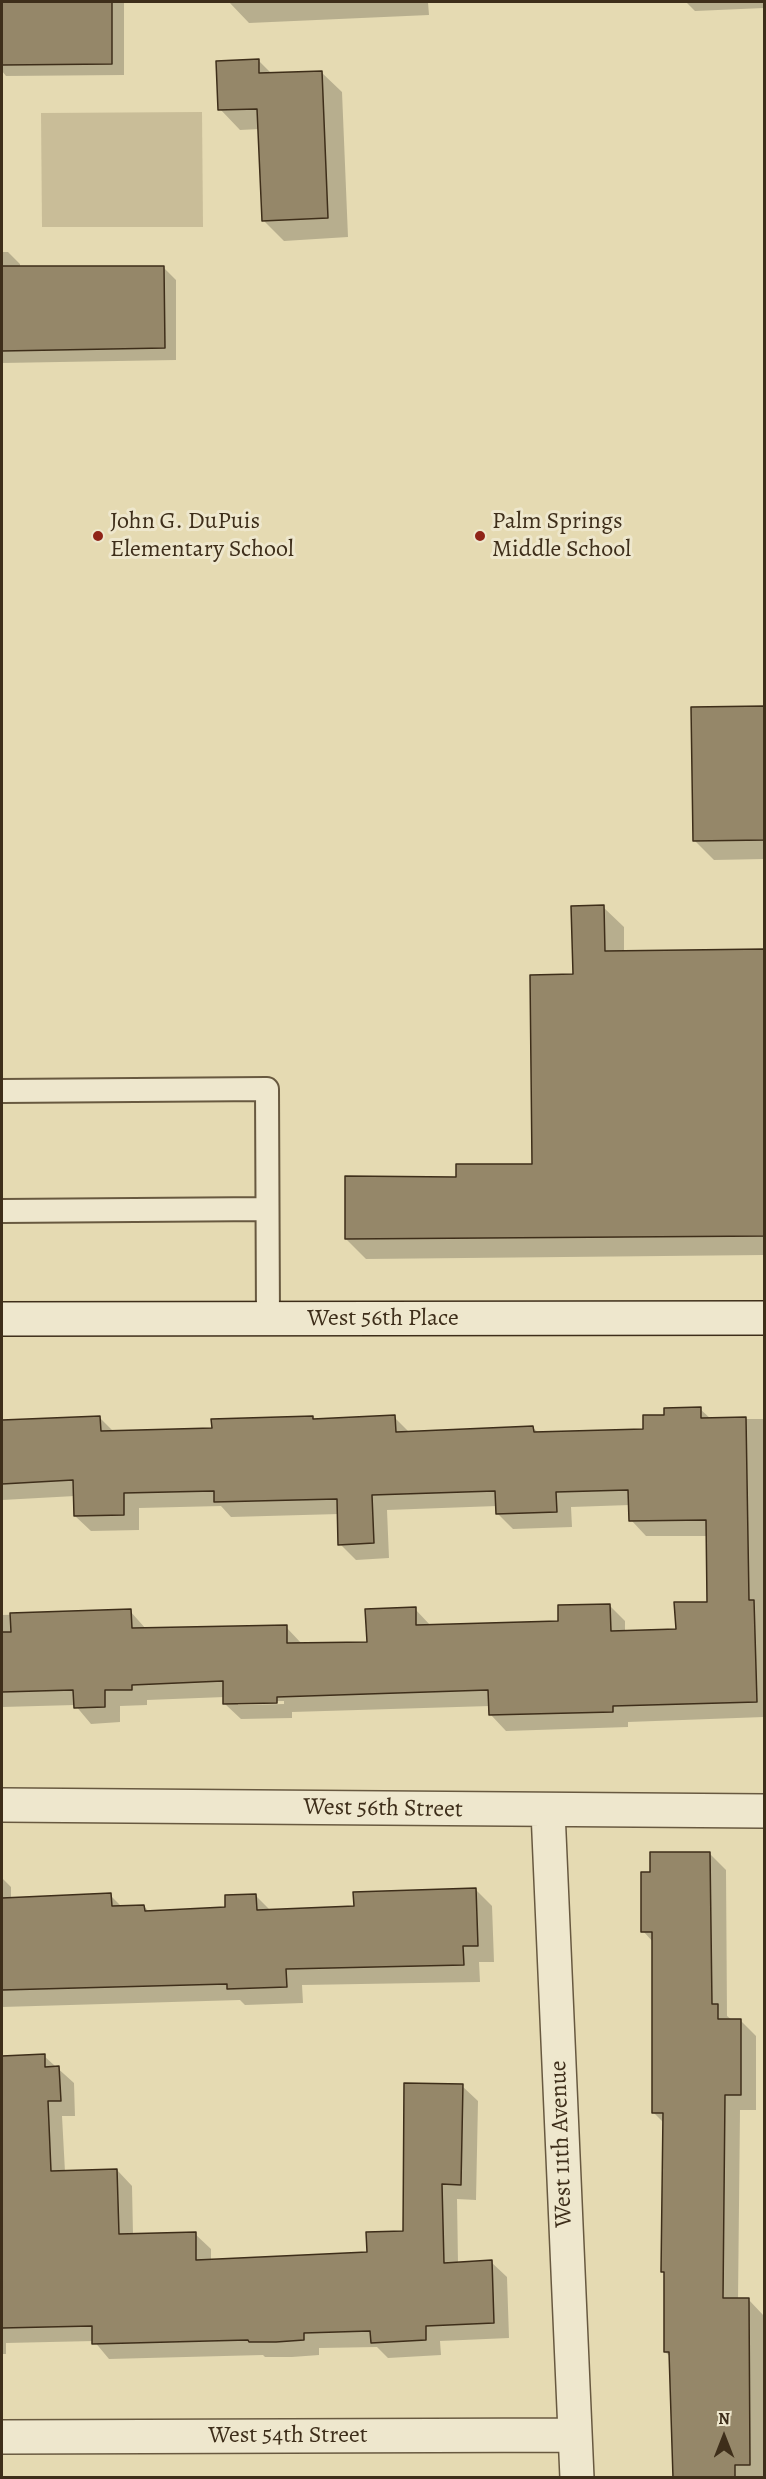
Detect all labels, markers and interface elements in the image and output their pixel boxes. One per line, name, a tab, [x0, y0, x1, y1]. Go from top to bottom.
place label: John G. DuPuis Elementary School	[110, 508, 294, 564]
place label: Palm Springs Middle School	[492, 508, 631, 564]
marker: John G. DuPuis Elementary School	[91, 529, 105, 543]
marker: Palm Springs Middle School	[473, 529, 487, 543]
street label: West 56th Place	[307, 1305, 459, 1333]
street label: West 56th Street	[303, 1793, 463, 1825]
street label: West 11th Avenue	[545, 2060, 579, 2228]
north arrow	[694, 2407, 754, 2467]
text: N	[718, 2408, 730, 2430]
street label: West 54th Street	[208, 2422, 368, 2450]

